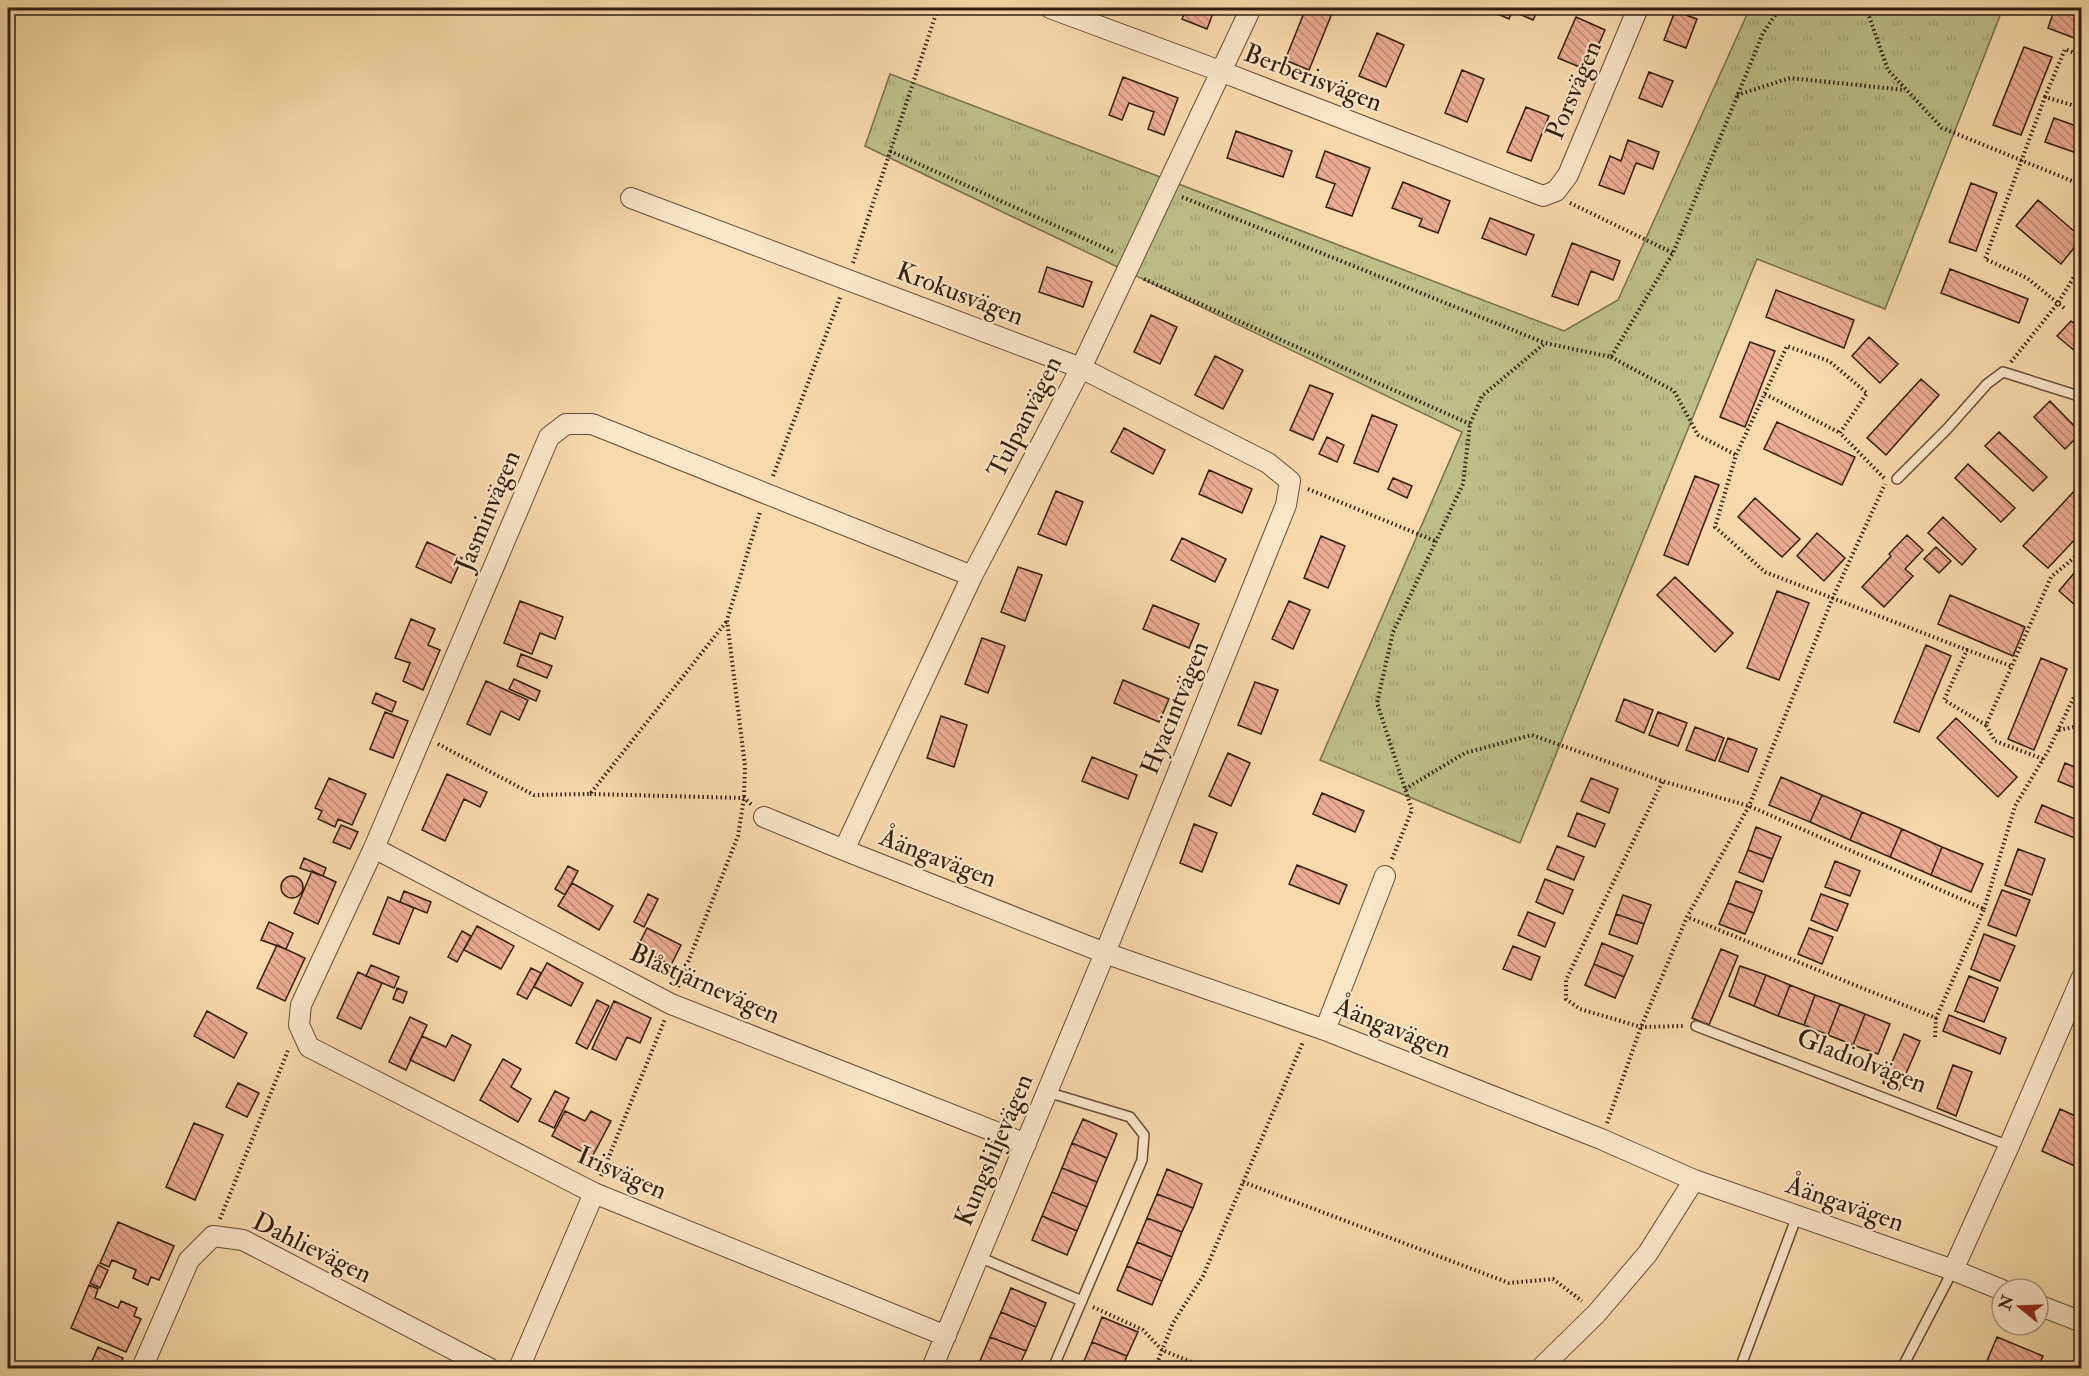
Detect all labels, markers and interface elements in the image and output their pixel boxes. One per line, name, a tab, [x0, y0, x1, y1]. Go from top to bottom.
street label: Porsvägen	[1539, 36, 1609, 144]
street label: Berberisvägen	[1239, 37, 1387, 119]
street label: Krokusvägen	[892, 255, 1028, 333]
street label: Tulpanvägen	[981, 351, 1070, 484]
street label: Jasminvägen	[448, 446, 528, 577]
street label: Hyacintvägen	[1134, 637, 1216, 779]
street label: Åängavägen	[874, 819, 1002, 895]
street label: Blåstjärnevägen	[625, 937, 785, 1031]
street label: Åängavägen	[1329, 988, 1457, 1066]
street label: Gladiolvägen	[1793, 1022, 1931, 1100]
street label: Kungsliljevägen	[948, 1069, 1040, 1231]
street label: Irisvägen	[572, 1139, 672, 1207]
street label: Åängavägen	[1781, 1167, 1909, 1239]
street label: Dahlievägen	[247, 1205, 377, 1291]
north arrow	[1990, 1277, 2050, 1337]
text: N	[1995, 1292, 2019, 1314]

